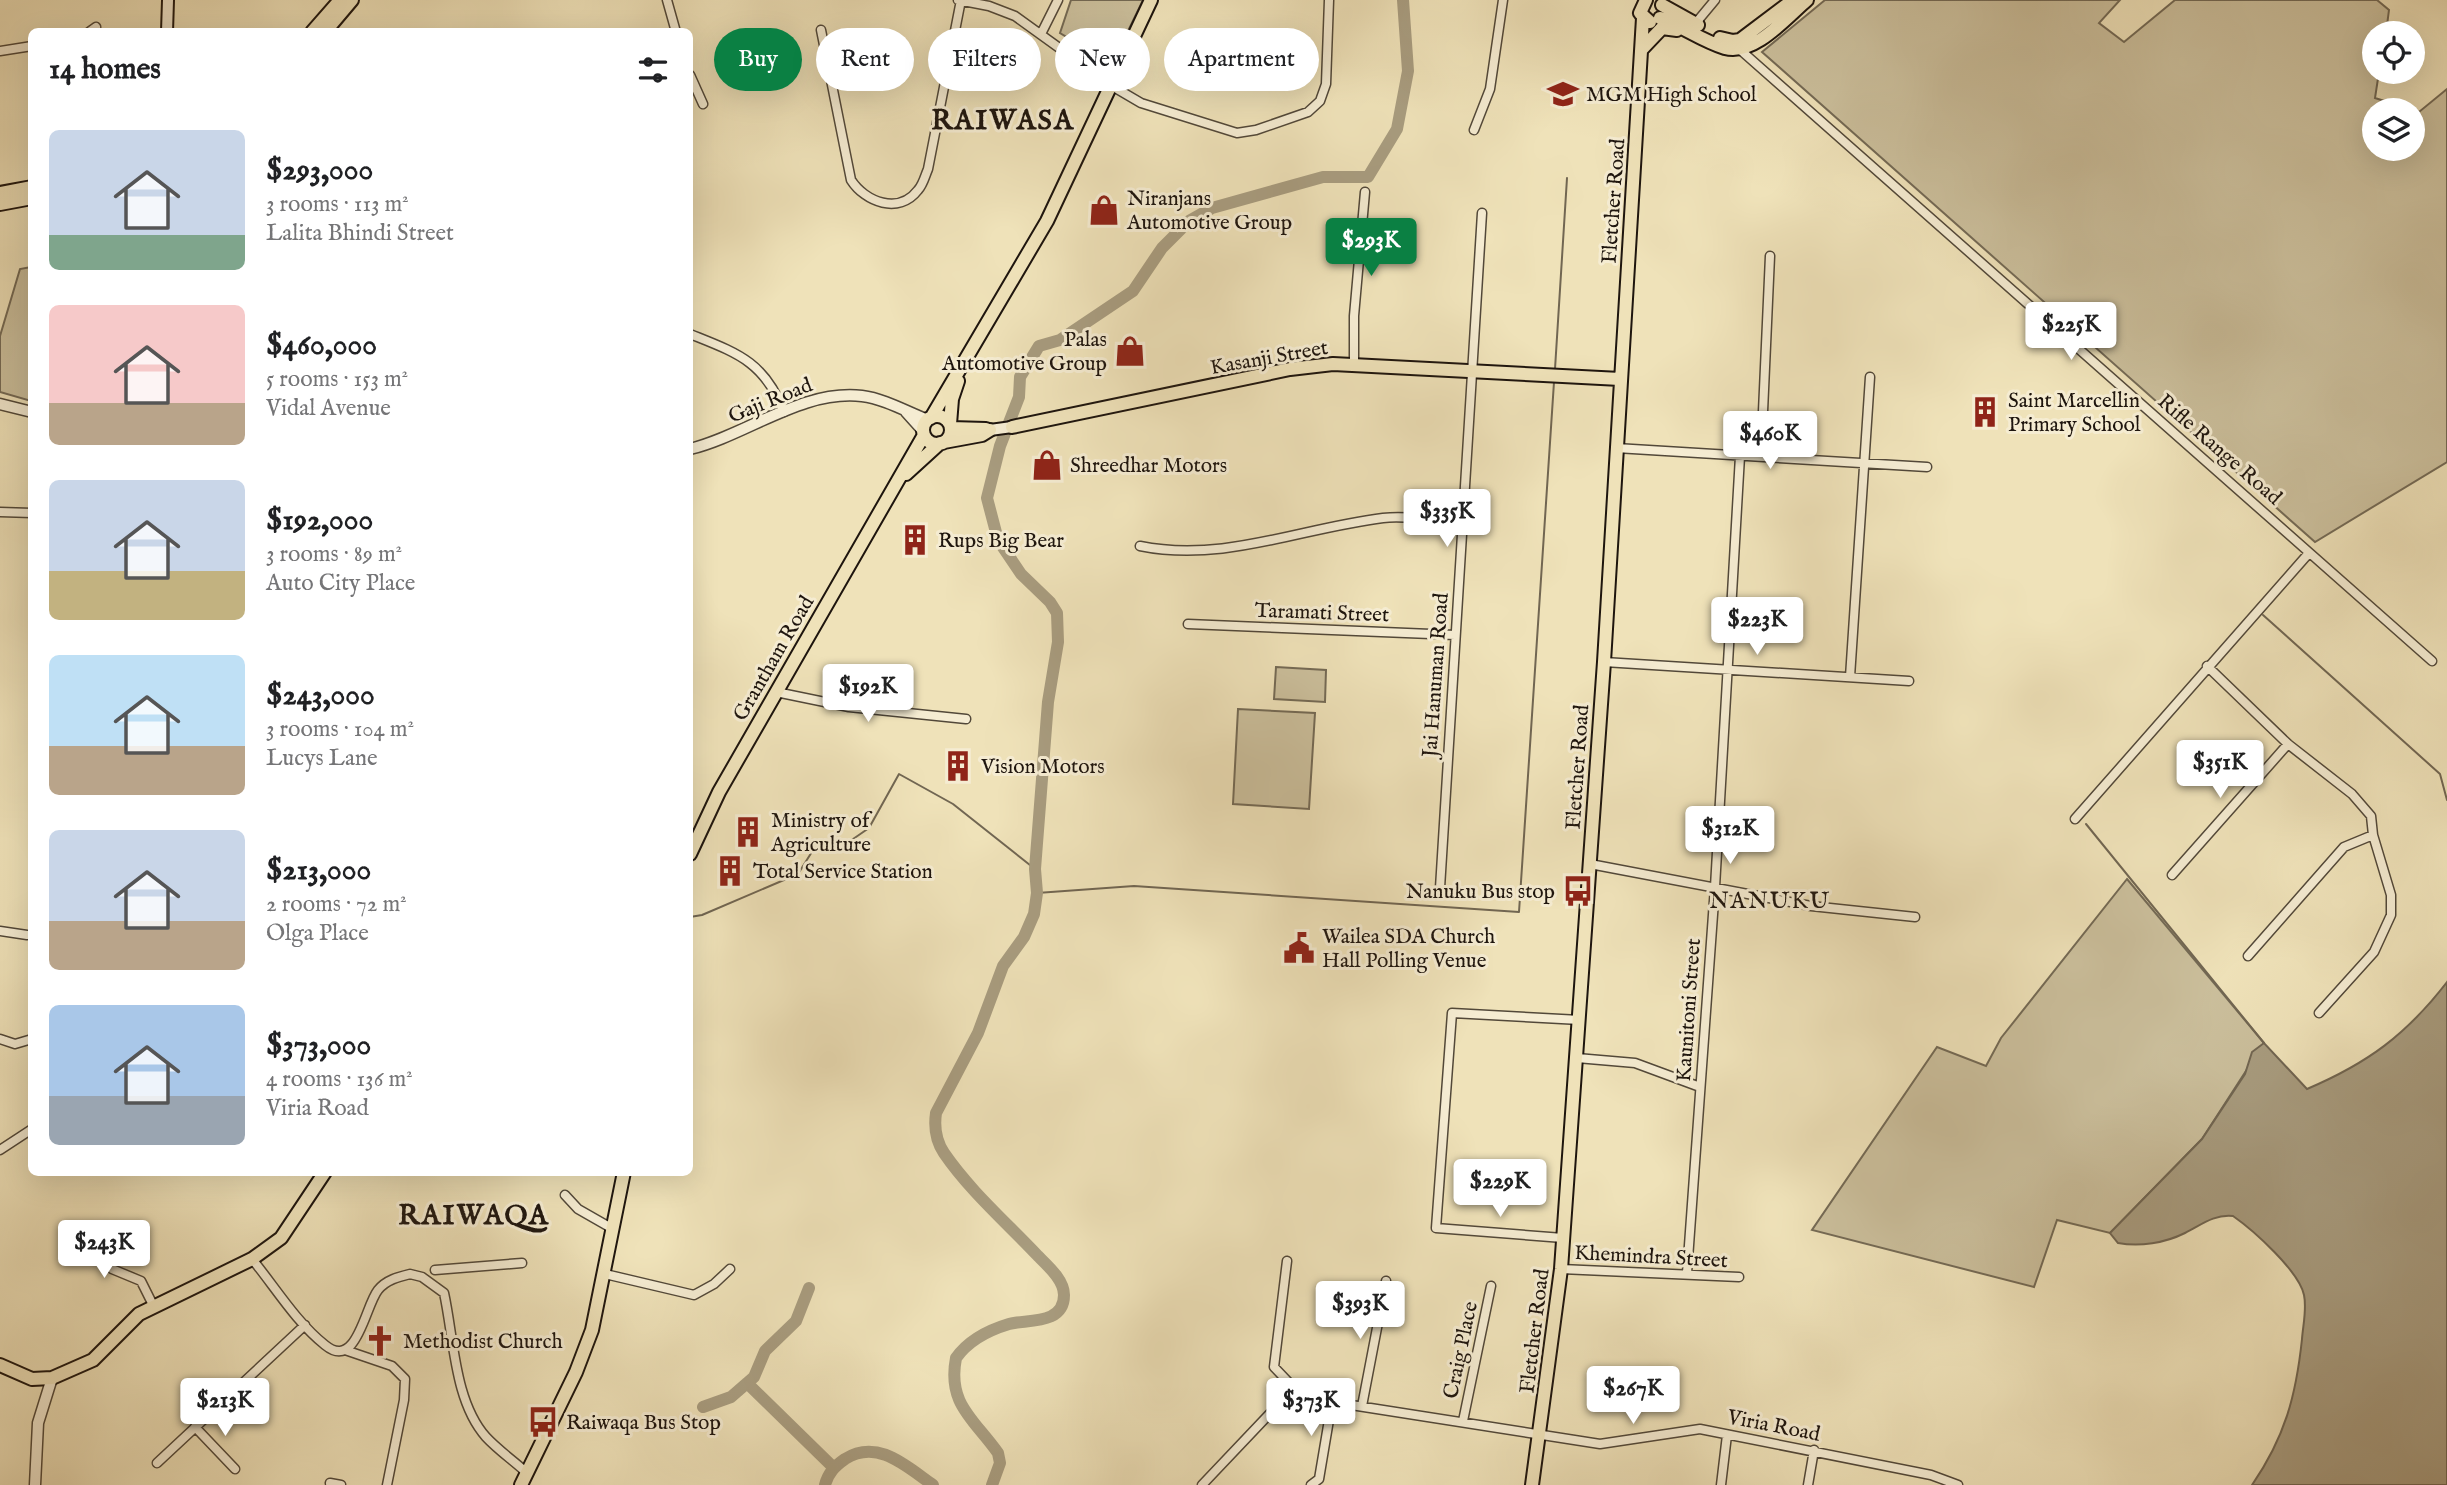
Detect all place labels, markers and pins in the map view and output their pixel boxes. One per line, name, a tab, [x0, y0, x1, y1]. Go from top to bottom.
school or university icon: MGM High School	[1546, 77, 1580, 111]
place label: MGM High School	[1586, 82, 1757, 109]
place label: Niranjans Automotive Group	[1126, 186, 1292, 237]
shop icon: Niranjans Automotive Group	[1087, 193, 1121, 227]
pin: $293K	[1322, 218, 1420, 278]
pin: $225K	[2022, 302, 2120, 362]
place label: Palas Automotive Group	[941, 327, 1107, 378]
shop icon: Palas Automotive Group	[1113, 334, 1147, 368]
place label: Saint Marcellin Primary School	[2008, 388, 2141, 439]
building icon: Saint Marcellin Primary School	[1968, 395, 2002, 429]
pin: $460K	[1721, 412, 1819, 471]
shop icon: Shreedhar Motors	[1030, 448, 1064, 482]
place label: Shreedhar Motors	[1070, 453, 1227, 480]
pin: $335K	[1398, 490, 1496, 549]
building icon: Rups Big Bear	[898, 523, 932, 557]
place label: Rups Big Bear	[938, 528, 1064, 555]
pin: $223K	[1708, 598, 1806, 657]
pin: $192K	[819, 664, 917, 724]
pin: $351K	[2171, 740, 2269, 800]
building icon: Vision Motors	[941, 749, 975, 783]
place label: Vision Motors	[980, 754, 1105, 781]
pin: $312K	[1681, 806, 1779, 866]
place label: Ministry of Agriculture	[770, 808, 873, 859]
building icon: Ministry of Agriculture	[731, 815, 765, 849]
building icon: Total Service Station	[713, 854, 747, 888]
place label: Total Service Station	[753, 859, 933, 886]
bus stop icon: Nanuku Bus stop	[1561, 874, 1595, 908]
place label: Nanuku Bus stop	[1406, 879, 1555, 906]
place label: Wailea SDA Church Hall Polling Venue	[1322, 924, 1495, 975]
public building icon: Wailea SDA Church Hall Polling Venue	[1282, 931, 1316, 965]
pin: $229K	[1451, 1160, 1549, 1219]
pin: $243K	[55, 1220, 153, 1280]
pin: $393K	[1311, 1282, 1409, 1341]
church icon: Methodist Church	[363, 1324, 397, 1358]
place label: Methodist Church	[403, 1329, 563, 1356]
pin: $267K	[1584, 1366, 1682, 1426]
pin: $213K	[176, 1378, 274, 1438]
pin: $373K	[1262, 1378, 1360, 1438]
bus stop icon: Raiwaqa Bus Stop	[526, 1405, 560, 1439]
place label: Raiwaqa Bus Stop	[566, 1410, 721, 1437]

